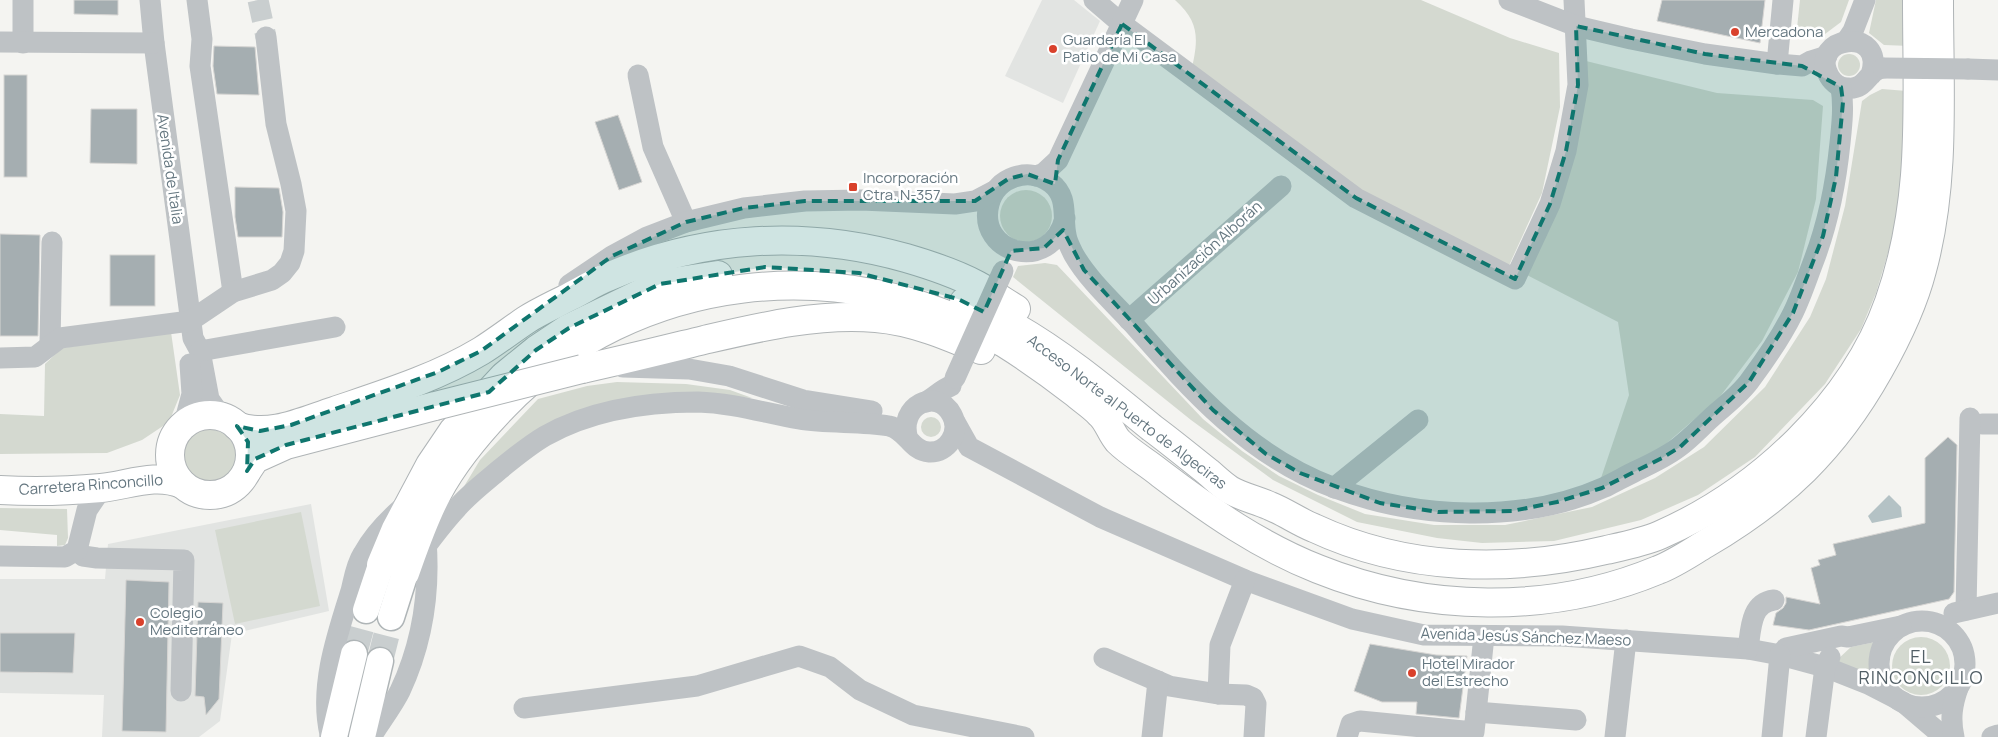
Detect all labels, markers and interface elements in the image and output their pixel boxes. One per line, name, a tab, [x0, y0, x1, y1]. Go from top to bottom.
place label: Mercadona	[1745, 21, 1823, 42]
marker: Mercadona	[1729, 26, 1741, 38]
place label: Guardería El Patio de Mi Casa	[1063, 29, 1176, 67]
marker: Guardería El Patio de Mi Casa	[1047, 43, 1059, 55]
street label: Avenida de Italia	[152, 112, 189, 225]
place label: Incorporación Ctra. N-357	[863, 167, 958, 205]
marker: Incorporación Ctra. N-357	[847, 181, 859, 193]
street label: Urbanización Alborán	[1143, 196, 1266, 310]
street label: Acceso Norte al Puerto de Algeciras	[1023, 330, 1232, 494]
street label: Carretera Rinconcillo	[18, 469, 164, 500]
place label: Colegio Mediterráneo	[150, 602, 244, 640]
marker: Colegio Mediterráneo	[134, 616, 146, 628]
street label: Avenida Jesús Sánchez Maeso	[1420, 622, 1632, 651]
district label: EL RINCONCILLO	[1858, 644, 1984, 689]
place label: Hotel Mirador del Estrecho	[1422, 653, 1515, 691]
marker: Hotel Mirador del Estrecho	[1406, 667, 1418, 679]

